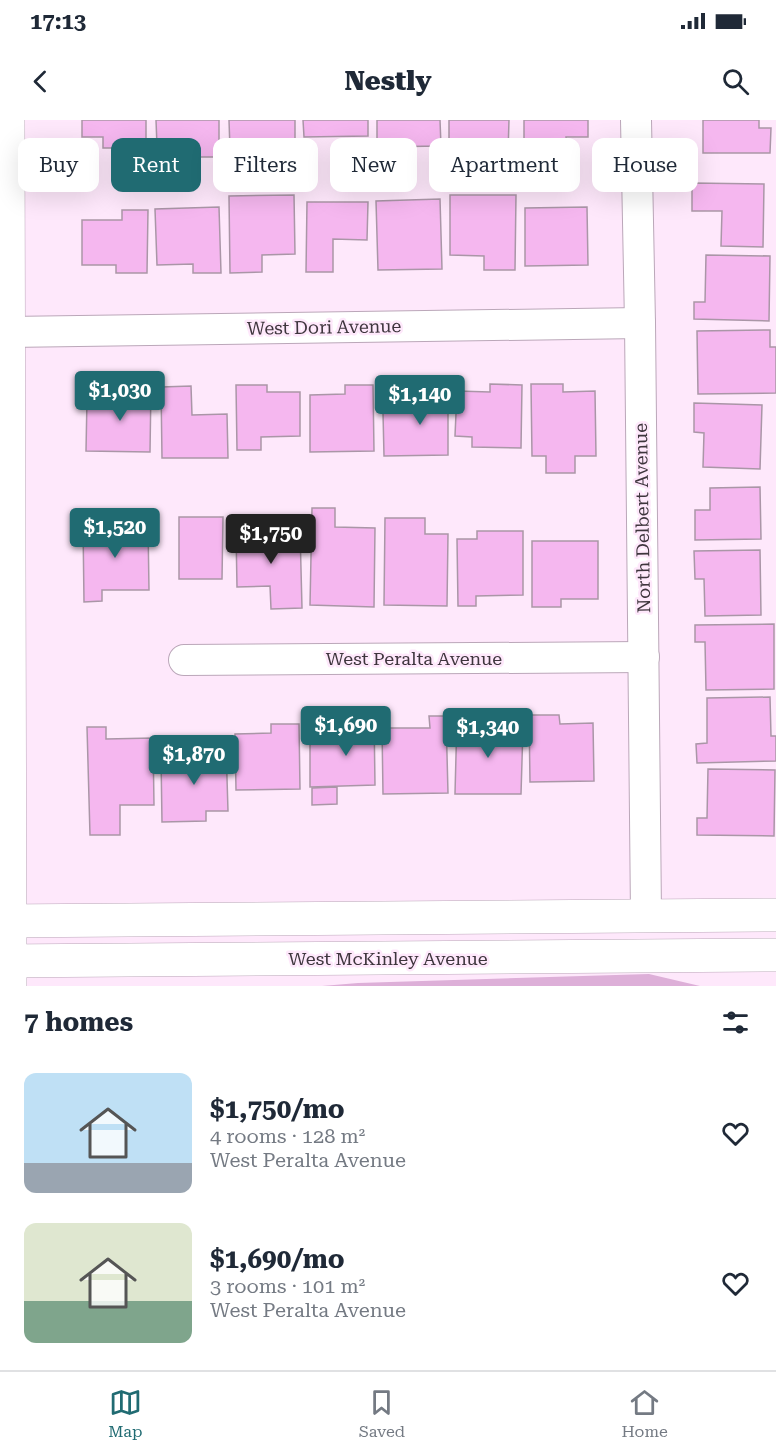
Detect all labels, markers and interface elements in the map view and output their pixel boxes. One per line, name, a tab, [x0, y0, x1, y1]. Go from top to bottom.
text: 17:13	[30, 9, 86, 34]
icon: back	[24, 65, 57, 98]
text: Nestly	[344, 65, 432, 97]
icon: search	[719, 65, 752, 98]
chip: Buy	[18, 138, 99, 192]
chip: Rent	[111, 138, 201, 192]
chip: Filters	[213, 138, 318, 192]
chip: New	[330, 138, 417, 192]
chip: Apartment	[429, 138, 580, 192]
chip: House	[592, 138, 698, 192]
street label: West Dori Avenue	[247, 315, 402, 339]
pin: $1,030	[71, 371, 169, 422]
pin: $1,140	[371, 375, 469, 426]
text: $1,030	[89, 378, 151, 402]
text: $1,140	[389, 382, 451, 406]
street label: North Delbert Avenue	[630, 423, 654, 613]
pin: $1,520	[66, 508, 164, 559]
pin: $1,750	[222, 514, 320, 565]
text: $1,520	[84, 515, 146, 539]
text: $1,750	[240, 521, 302, 545]
street label: West Peralta Avenue	[326, 648, 502, 669]
pin: $1,690	[297, 706, 395, 757]
pin: $1,340	[439, 708, 537, 759]
text: $1,690	[315, 713, 377, 737]
text: $1,340	[457, 715, 519, 739]
pin: $1,870	[145, 735, 243, 786]
text: $1,870	[163, 742, 225, 766]
street label: West McKinley Avenue	[288, 948, 488, 969]
icon: filters	[719, 1006, 752, 1039]
text: 7 homes	[24, 1007, 133, 1037]
text: $1,750/mo	[210, 1094, 345, 1124]
icon: home	[72, 1097, 144, 1169]
icon: heart	[719, 1117, 752, 1150]
text: 4 rooms · 128 m²	[210, 1124, 365, 1148]
text: West Peralta Avenue	[210, 1148, 406, 1172]
text: $1,690/mo	[210, 1244, 345, 1274]
icon: home	[72, 1247, 144, 1319]
icon: heart	[719, 1267, 752, 1300]
text: 3 rooms · 101 m²	[210, 1274, 365, 1298]
text: West Peralta Avenue	[210, 1298, 406, 1322]
tab: Map	[108, 1386, 142, 1441]
tab: Saved	[359, 1386, 405, 1441]
tab: Home	[621, 1386, 668, 1441]

